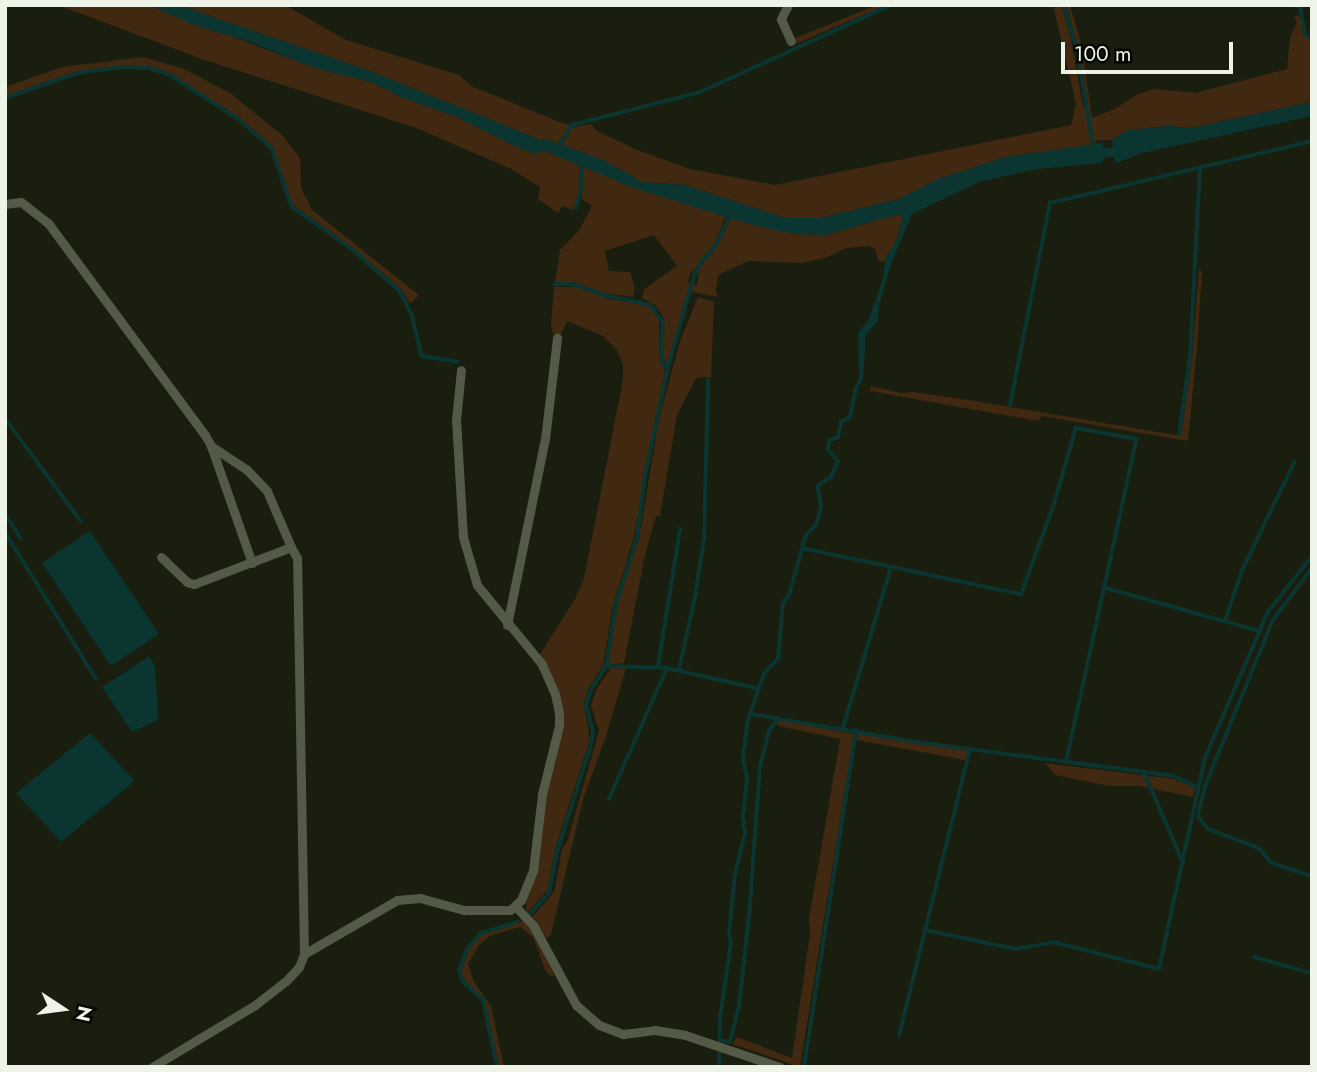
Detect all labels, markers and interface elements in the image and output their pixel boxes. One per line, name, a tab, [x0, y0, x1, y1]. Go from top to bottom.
scale bar	[1065, 28, 1236, 72]
text: 100 m	[1074, 39, 1131, 69]
north arrow	[28, 974, 98, 1044]
text: N	[69, 1003, 99, 1024]

